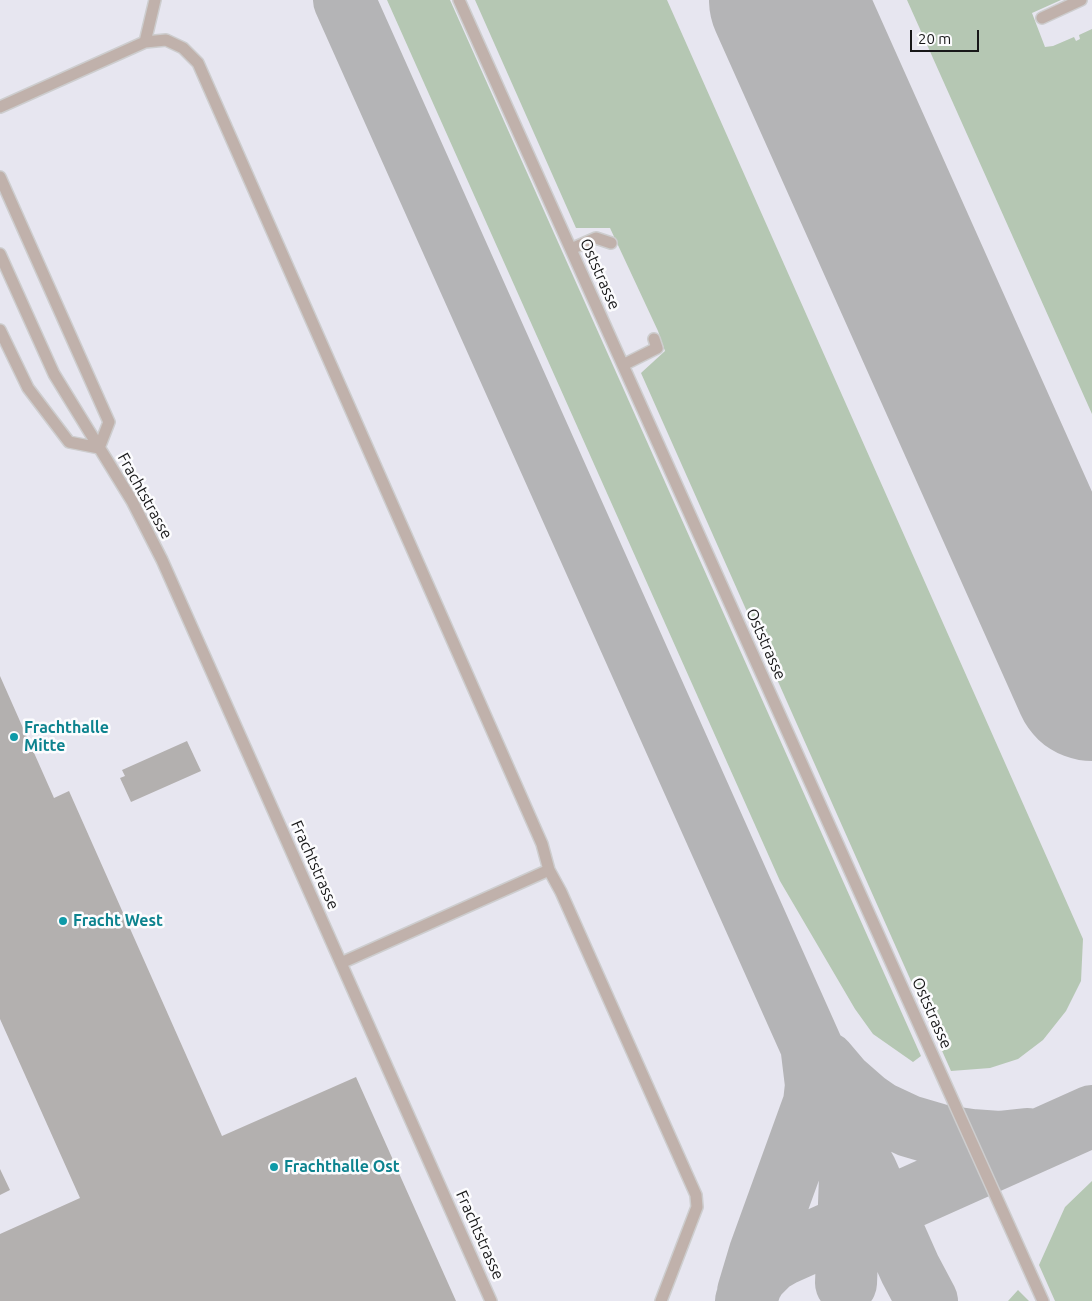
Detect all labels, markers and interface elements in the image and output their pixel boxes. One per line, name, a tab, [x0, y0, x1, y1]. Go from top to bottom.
scale bar	[912, 20, 981, 52]
text: 20 m	[918, 30, 951, 47]
street label: Oststrasse	[576, 235, 624, 313]
street label: Frachtstrasse	[113, 450, 177, 542]
street label: Oststrasse	[742, 605, 790, 683]
place label: Frachthalle Mitte	[24, 718, 109, 756]
marker: Frachthalle Mitte	[8, 731, 20, 743]
street label: Frachtstrasse	[287, 817, 343, 913]
place label: Fracht West	[73, 911, 163, 931]
marker: Fracht West	[57, 915, 69, 927]
street label: Oststrasse	[908, 974, 956, 1052]
place label: Frachthalle Ost	[284, 1157, 400, 1177]
marker: Frachthalle Ost	[268, 1161, 280, 1173]
street label: Frachtstrasse	[452, 1187, 508, 1283]

